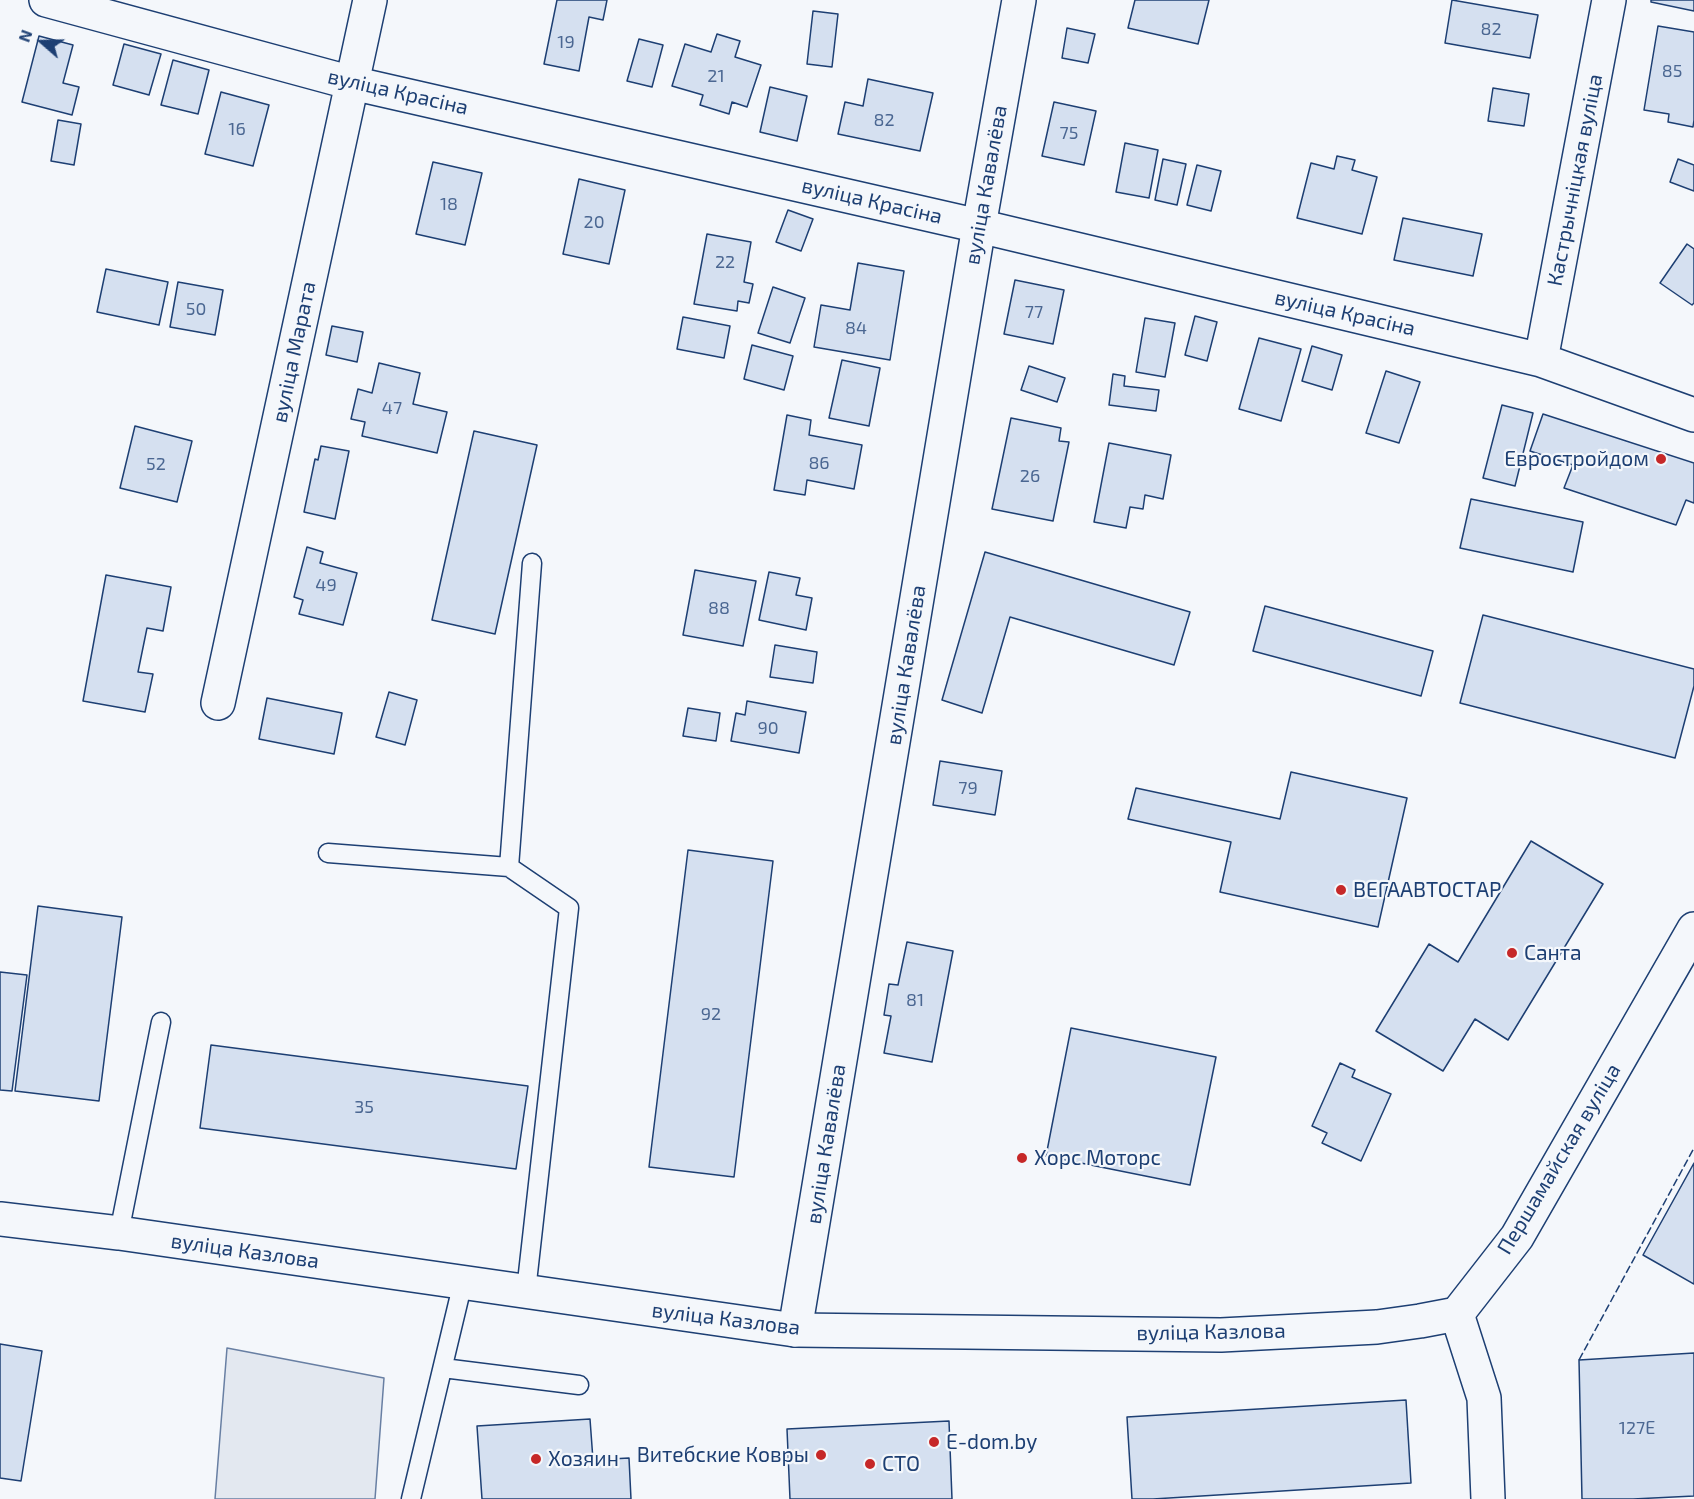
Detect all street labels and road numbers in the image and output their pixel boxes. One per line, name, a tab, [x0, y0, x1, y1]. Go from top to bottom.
street label: вуліца Красіна	[325, 64, 471, 120]
street label: Кастрычніцкая вуліца	[1542, 72, 1608, 288]
street label: вуліца Кавалёва	[960, 103, 1012, 267]
street label: вуліца Красіна	[799, 173, 945, 229]
street label: вуліца Марата	[267, 279, 321, 425]
street label: вуліца Красіна	[1272, 285, 1418, 341]
street label: вуліца Кавалёва	[881, 583, 931, 747]
street label: Першамайская вуліца	[1492, 1059, 1626, 1259]
street label: вуліца Кавалёва	[801, 1062, 851, 1226]
street label: вуліца Казлова	[169, 1228, 321, 1274]
street label: вуліца Казлова	[650, 1297, 802, 1341]
street label: вуліца Казлова	[1136, 1318, 1286, 1346]

